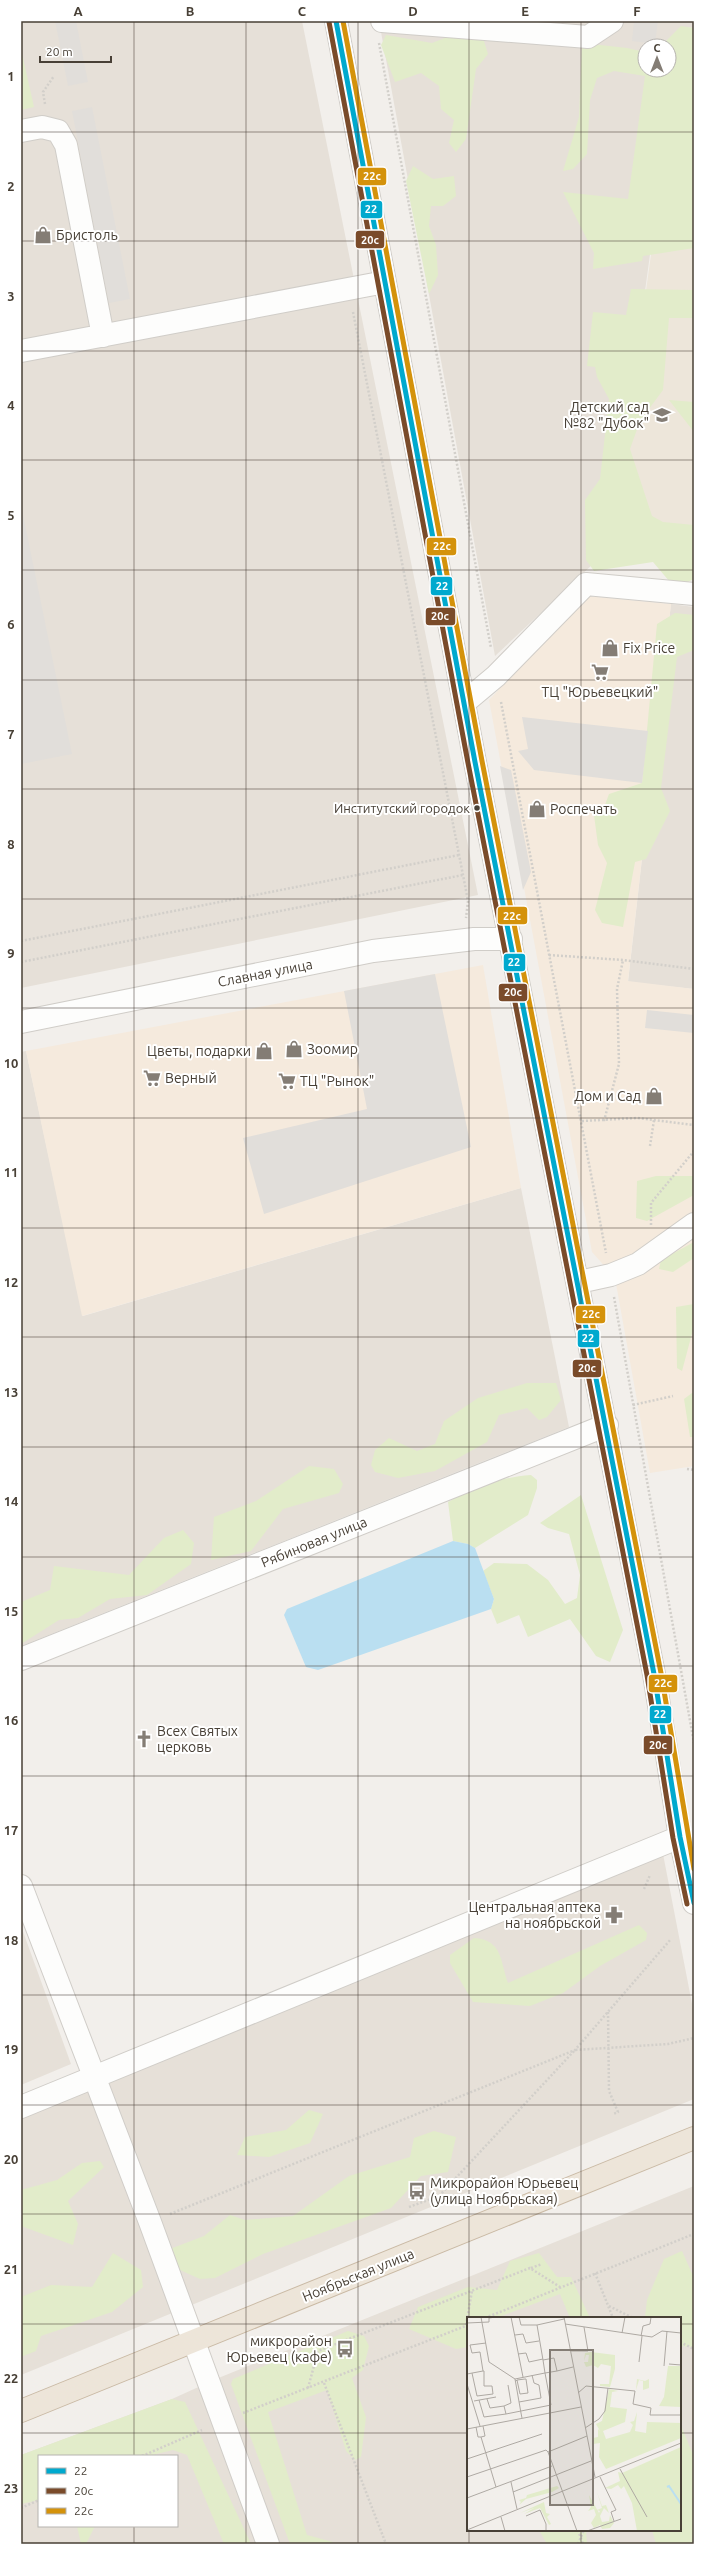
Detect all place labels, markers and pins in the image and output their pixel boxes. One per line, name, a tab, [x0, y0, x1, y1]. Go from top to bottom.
shop icon: Бристоль	[33, 225, 53, 245]
place label: Бристоль	[56, 227, 118, 243]
place label: Детский сад №82 "Дубок"	[564, 399, 649, 431]
school or university icon: Детский сад №82 "Дубок"	[652, 405, 672, 425]
shop icon: Fix Price	[600, 638, 620, 658]
place label: Fix Price	[623, 640, 675, 656]
supermarket icon: ТЦ "Юрьевецкий"	[590, 662, 610, 682]
place label: ТЦ "Юрьевецкий"	[542, 684, 658, 700]
shop icon: Роспечать	[527, 799, 547, 819]
place label: Институтский городок	[334, 801, 470, 815]
place label: Роспечать	[550, 801, 617, 817]
marker: Институтский городок	[472, 803, 482, 813]
shop icon: Зоомир	[284, 1039, 304, 1059]
shop icon: Цветы, подарки	[254, 1041, 274, 1061]
place label: Зоомир	[307, 1041, 358, 1057]
place label: Цветы, подарки	[147, 1043, 251, 1059]
supermarket icon: Верный	[142, 1068, 162, 1088]
place label: Верный	[165, 1070, 217, 1086]
supermarket icon: ТЦ "Рынок"	[277, 1071, 297, 1091]
place label: ТЦ "Рынок"	[300, 1073, 374, 1089]
shop icon: Дом и Сад	[644, 1086, 664, 1106]
place label: Дом и Сад	[574, 1088, 641, 1104]
place label: Всех Святых церковь	[157, 1723, 238, 1755]
church icon: Всех Святых церковь	[134, 1729, 154, 1749]
place label: Центральная аптека на ноябрьской	[469, 1899, 601, 1931]
pharmacy icon: Центральная аптека на ноябрьской	[604, 1905, 624, 1925]
place label: Микрорайон Юрьевец (улица Ноябрьская)	[430, 2175, 578, 2207]
bus stop icon: Микрорайон Юрьевец (улица Ноябрьская)	[407, 2181, 427, 2201]
place label: микрорайон Юрьевец (кафе)	[226, 2333, 332, 2365]
bus stop icon: микрорайон Юрьевец (кафе)	[335, 2339, 355, 2359]

